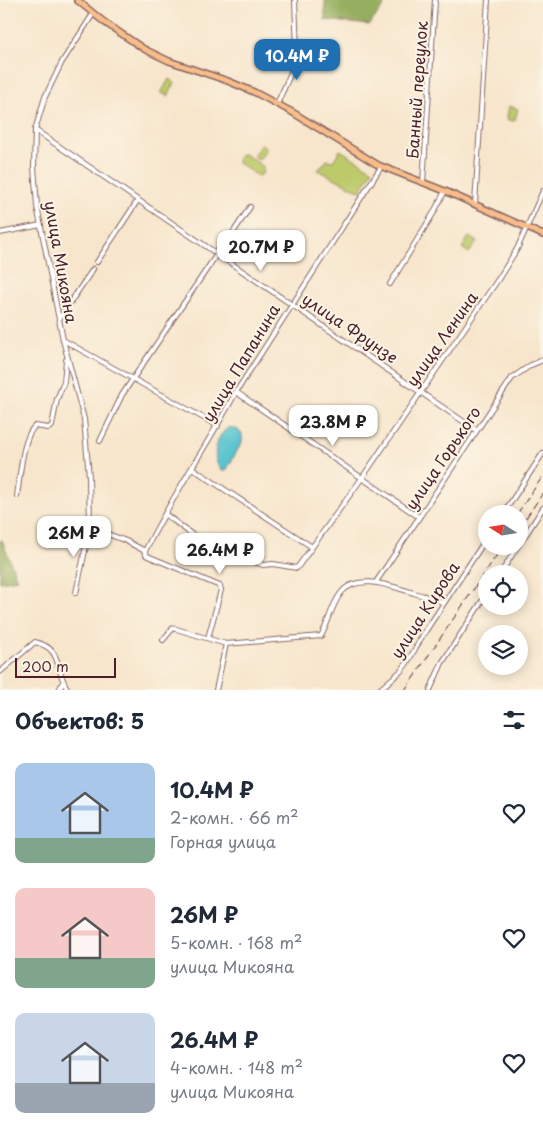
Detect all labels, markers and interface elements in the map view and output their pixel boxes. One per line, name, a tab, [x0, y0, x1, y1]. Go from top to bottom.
street label: Банный переулок	[399, 20, 433, 160]
pin: 10.4M ₽	[251, 38, 343, 81]
text: 10.4M ₽	[265, 43, 329, 67]
street label: улица Микояна	[39, 199, 85, 325]
pin: 20.7M ₽	[215, 230, 307, 272]
text: 20.7M ₽	[228, 234, 294, 258]
street label: улица Фрунзе	[298, 286, 403, 368]
street label: улица Ленина	[400, 286, 483, 391]
street label: улица Папанина	[195, 299, 285, 426]
street label: улица Горького	[399, 401, 486, 514]
pin: 23.8M ₽	[287, 404, 379, 447]
text: 23.8M ₽	[300, 409, 366, 433]
north arrow	[478, 505, 528, 555]
map controls	[478, 505, 528, 675]
pin: 26M ₽	[39, 516, 109, 558]
text: 26M ₽	[48, 520, 100, 544]
pin: 26.4M ₽	[174, 532, 266, 575]
text: 26.4M ₽	[186, 537, 254, 561]
street label: улица Кирова	[384, 556, 465, 663]
button: locate	[478, 565, 528, 615]
button: layers	[478, 625, 528, 675]
scale bar	[15, 655, 116, 678]
text: 200 m	[22, 656, 69, 677]
text: Объектов: 5	[15, 704, 144, 736]
icon: filters	[500, 706, 528, 734]
text: 10.4M ₽	[170, 773, 254, 805]
icon: home	[55, 783, 115, 843]
icon: heart	[500, 799, 528, 827]
text: 2-комн. · 66 m²	[170, 805, 299, 829]
text: Горная улица	[170, 829, 276, 853]
text: 26M ₽	[170, 898, 238, 930]
icon: home	[55, 908, 115, 968]
icon: heart	[500, 924, 528, 952]
text: 5-комн. · 168 m²	[170, 930, 302, 954]
text: улица Микояна	[170, 954, 294, 978]
text: 26.4M ₽	[170, 1023, 258, 1055]
icon: home	[55, 1033, 115, 1093]
icon: heart	[500, 1049, 528, 1077]
text: 4-комн. · 148 m²	[170, 1055, 303, 1079]
text: улица Микояна	[170, 1079, 294, 1103]

